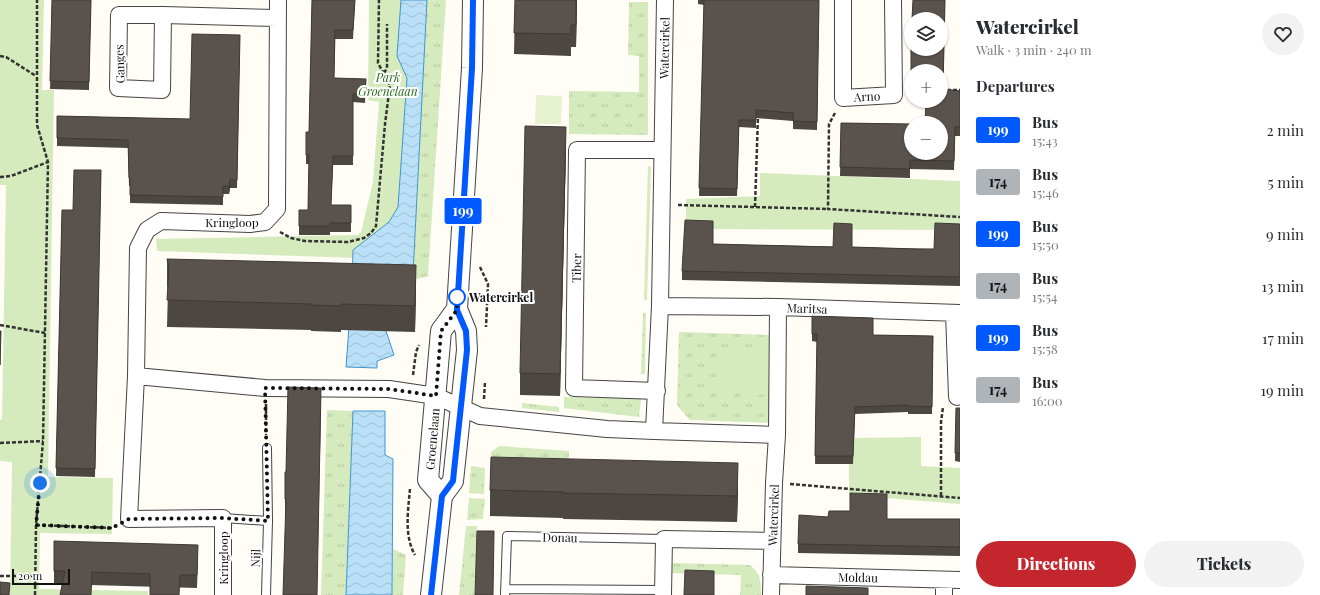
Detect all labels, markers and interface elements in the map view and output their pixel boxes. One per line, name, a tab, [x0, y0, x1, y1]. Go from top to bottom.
map controls	[904, 12, 948, 160]
button: layers	[904, 12, 948, 56]
text: Watercirkel	[976, 13, 1079, 39]
button: heart	[1262, 13, 1304, 55]
street label: Watercirkel	[655, 16, 673, 80]
text: Walk · 3 min · 240 m	[976, 41, 1092, 58]
street label: Ganges	[110, 44, 128, 84]
button: +	[904, 64, 948, 108]
park label: Park Groenelaan	[358, 69, 418, 99]
text: Departures	[976, 76, 1055, 96]
street label: Arno	[852, 87, 881, 105]
text: Bus	[1032, 112, 1058, 132]
button: −	[904, 116, 948, 160]
text: 199	[988, 120, 1008, 139]
text: 2 min	[1266, 120, 1304, 140]
text: 15:43	[1032, 132, 1058, 149]
text: Bus	[1032, 164, 1058, 184]
text: 174	[989, 172, 1007, 191]
text: 5 min	[1268, 172, 1304, 192]
text: 15:46	[1032, 184, 1059, 201]
line badge: 199	[440, 198, 486, 224]
text: 199	[453, 201, 473, 220]
street label: Kringloop	[205, 214, 259, 230]
text: Bus	[1032, 216, 1058, 236]
text: 199	[988, 224, 1008, 243]
text: 9 min	[1266, 224, 1304, 244]
text: 15:50	[1032, 236, 1059, 253]
street label: Tiber	[568, 253, 584, 283]
text: Bus	[1032, 268, 1058, 288]
text: 174	[989, 276, 1007, 295]
text: 13 min	[1262, 276, 1304, 296]
marker: Watercirkel	[448, 288, 466, 306]
text: 15:54	[1032, 288, 1057, 305]
place label: Watercirkel	[468, 289, 533, 305]
street label: Maritsa	[786, 299, 828, 317]
text: Bus	[1032, 320, 1058, 340]
text: 199	[988, 328, 1008, 347]
text: 17 min	[1262, 328, 1304, 348]
text: 15:58	[1032, 340, 1058, 357]
text: Bus	[1032, 372, 1058, 392]
text: 174	[989, 380, 1007, 399]
text: 19 min	[1260, 380, 1304, 400]
text: 16:00	[1032, 392, 1063, 409]
street label: Groenelaan	[421, 407, 443, 471]
your location	[30, 473, 50, 493]
street label: Watercirkel	[764, 483, 782, 547]
street label: Donau	[542, 529, 578, 545]
street label: Kringloop	[215, 531, 231, 585]
button: Directions	[976, 541, 1136, 587]
button: Tickets	[1144, 541, 1304, 587]
street label: Nijl	[247, 548, 263, 568]
scale bar	[12, 567, 70, 586]
text: 20 m	[18, 568, 42, 583]
street label: Moldau	[838, 569, 878, 585]

